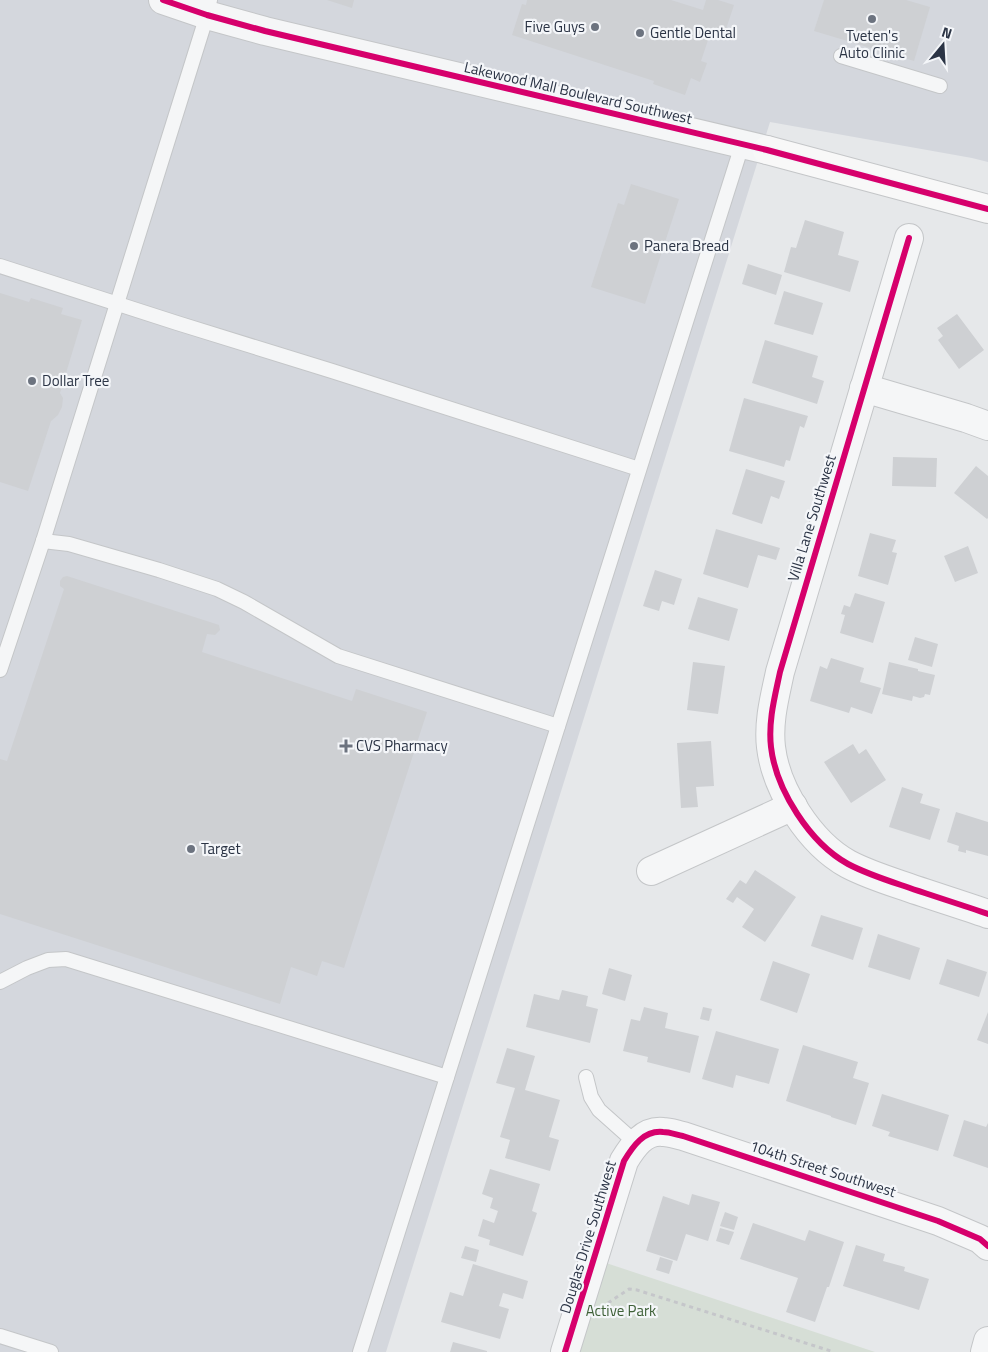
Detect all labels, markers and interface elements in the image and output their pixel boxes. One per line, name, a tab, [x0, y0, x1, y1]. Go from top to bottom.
marker: Tveten's Auto Clinic	[866, 13, 878, 25]
place label: Five Guys	[525, 15, 585, 38]
north arrow	[918, 20, 968, 70]
marker: Five Guys	[589, 21, 601, 33]
place label: Gentle Dental	[650, 21, 736, 44]
text: N	[939, 21, 955, 44]
place label: Tveten's Auto Clinic	[839, 24, 905, 64]
marker: Gentle Dental	[634, 27, 646, 39]
street label: Lakewood Mall Boulevard Southwest	[462, 55, 695, 130]
place label: Panera Bread	[644, 234, 729, 257]
marker: Panera Bread	[628, 240, 640, 252]
place label: Dollar Tree	[42, 369, 109, 392]
marker: Dollar Tree	[26, 375, 38, 387]
street label: Villa Lane Southwest	[781, 451, 842, 584]
place label: CVS Pharmacy	[356, 734, 448, 757]
marker: CVS Pharmacy	[340, 740, 352, 752]
place label: Target	[201, 837, 241, 860]
marker: Target	[185, 843, 197, 855]
street label: 104th Street Southwest	[747, 1134, 900, 1203]
street label: Douglas Drive Southwest	[553, 1157, 622, 1316]
park label: Active Park	[586, 1299, 656, 1322]

